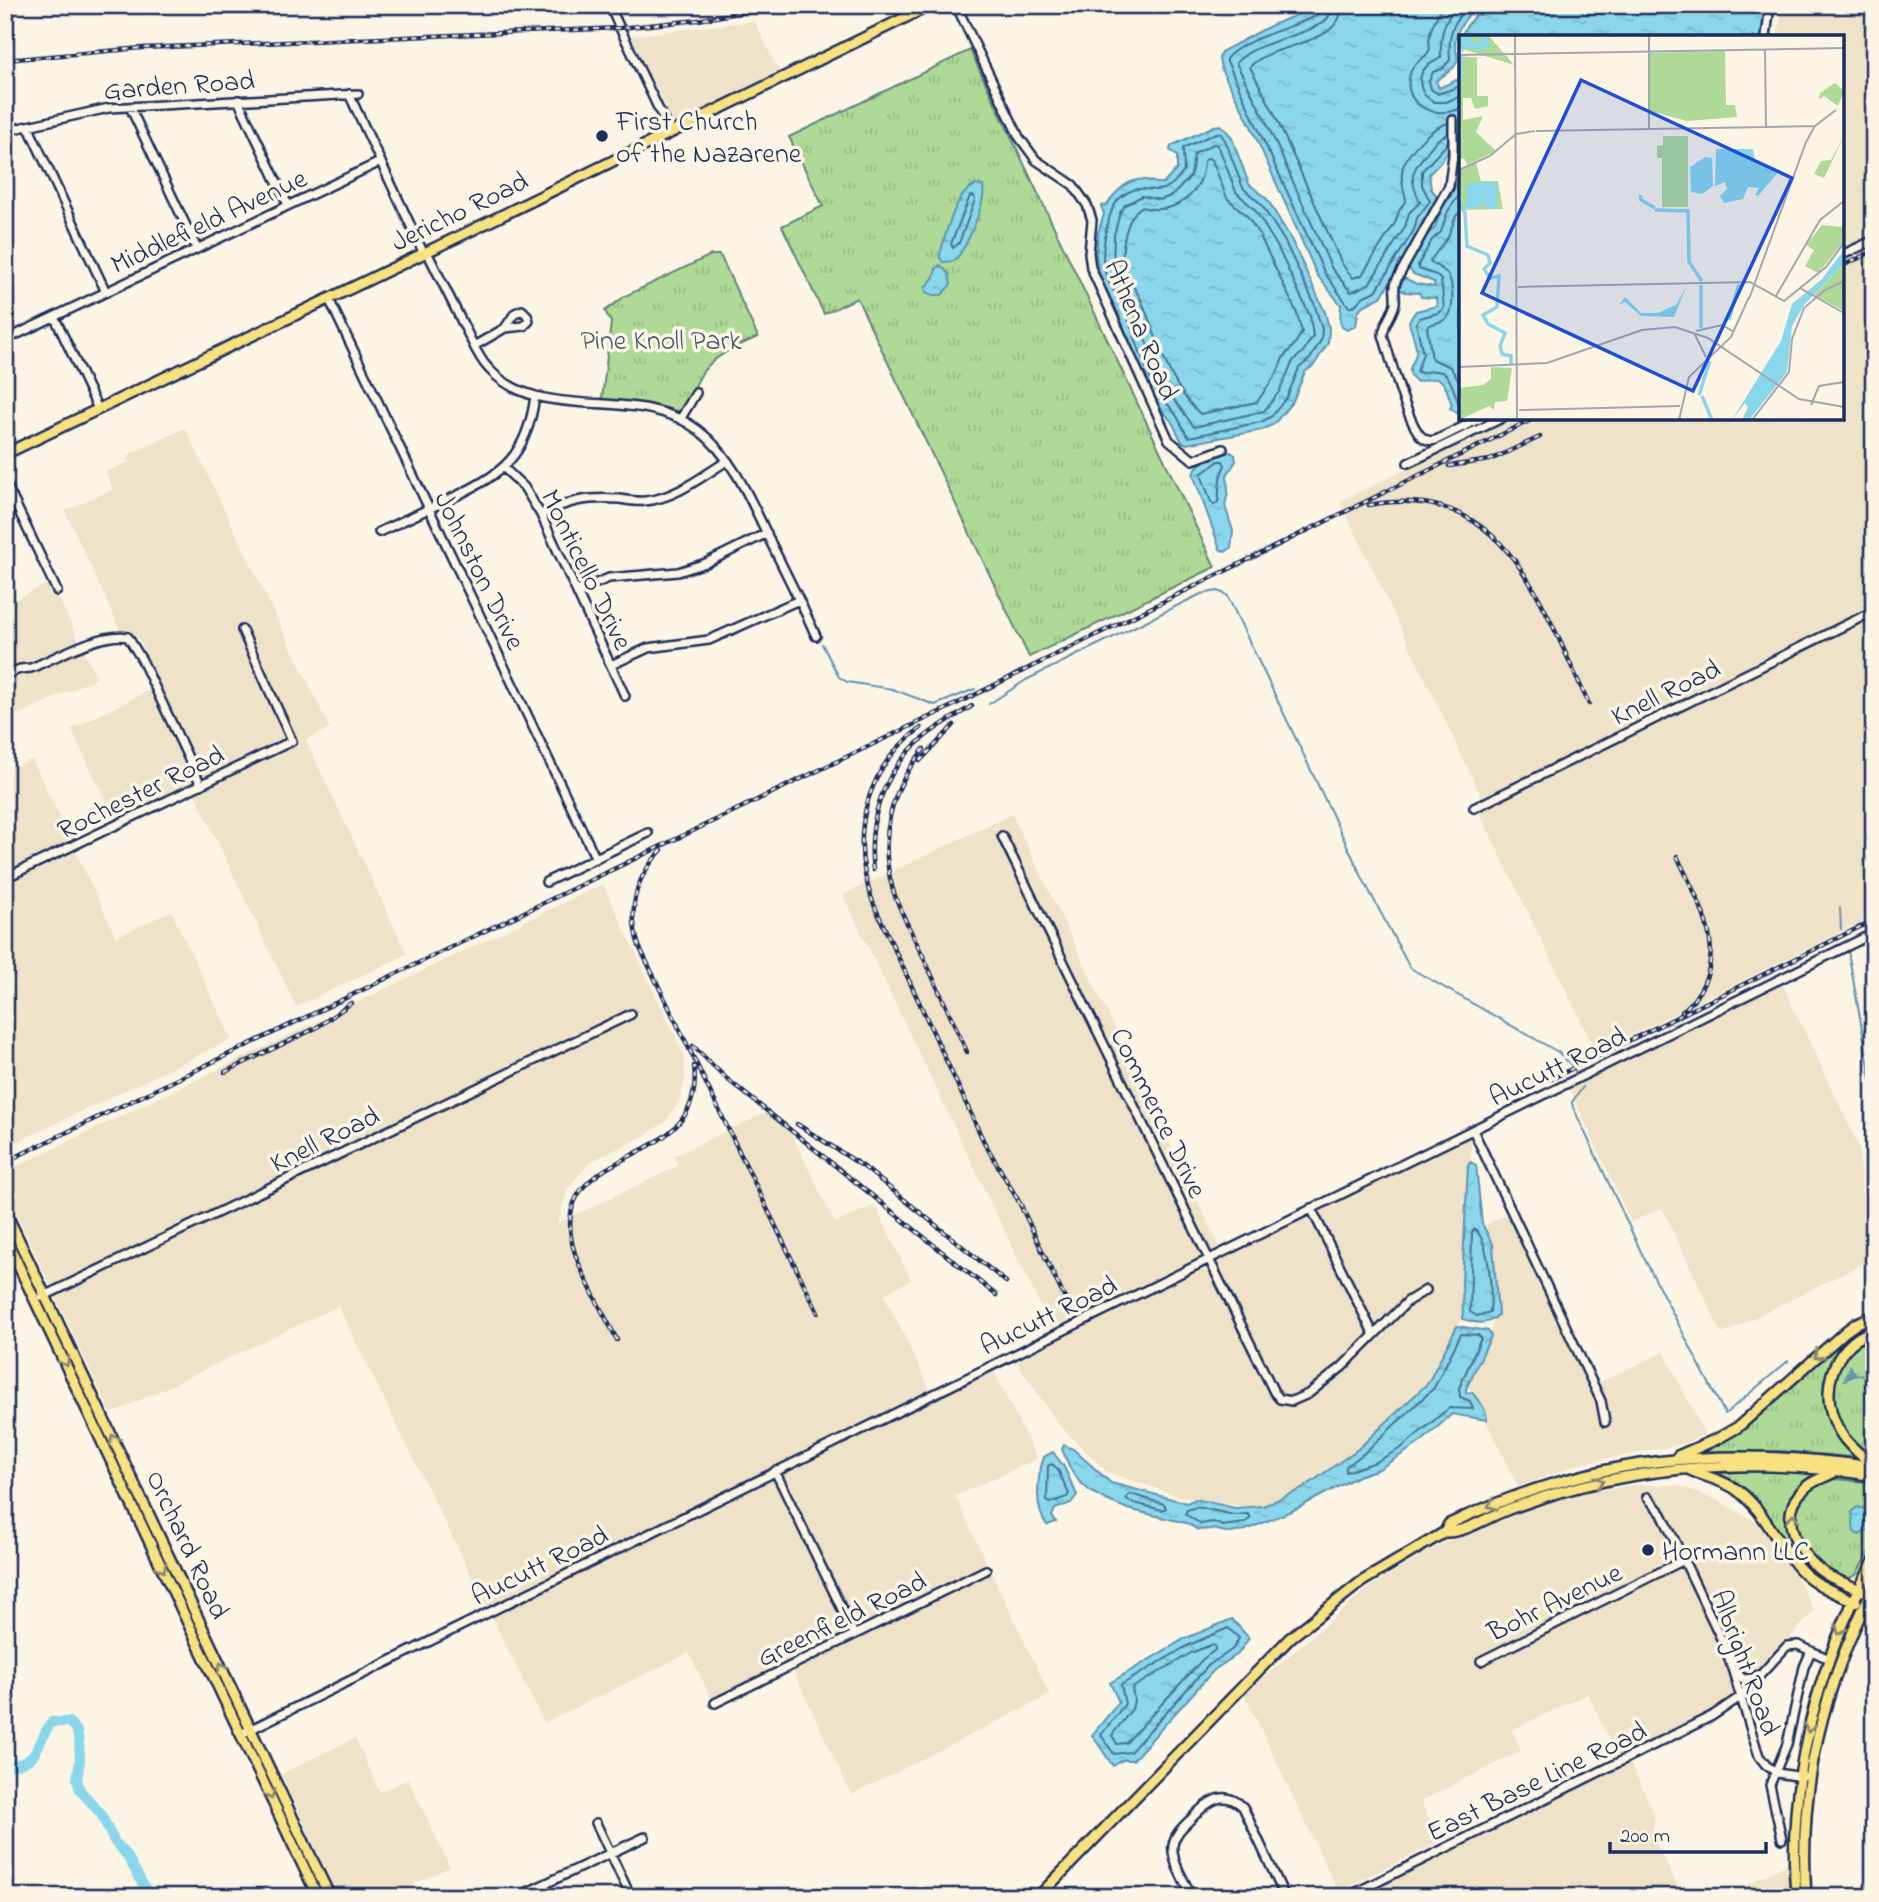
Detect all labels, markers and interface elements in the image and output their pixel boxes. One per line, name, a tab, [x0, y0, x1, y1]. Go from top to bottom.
inset map	[1459, 35, 1844, 420]
street label: Garden Road	[102, 62, 256, 113]
place label: First Church of the Nazarene	[615, 103, 802, 176]
marker: First Church of the Nazarene	[594, 128, 610, 144]
street label: Middlefield Avenue	[105, 159, 315, 287]
street label: Jericho Road	[385, 162, 536, 264]
street label: Athena Road	[1092, 254, 1188, 407]
park label: Pine Knoll Park	[580, 322, 742, 363]
street label: Monticello Drive	[528, 483, 642, 658]
street label: Johnston Drive	[422, 485, 534, 658]
street label: Knell Road	[1605, 650, 1728, 738]
street label: Rochester Road	[51, 736, 232, 852]
street label: Aucutt Road	[1483, 1017, 1634, 1119]
street label: Commerce Drive	[1098, 1021, 1216, 1206]
street label: Knell Road	[264, 1097, 387, 1185]
street label: Aucutt Road	[974, 1266, 1125, 1368]
one-way arrow	[1813, 1347, 1826, 1359]
one-way arrow	[56, 1355, 70, 1367]
one-way arrow	[108, 1434, 122, 1446]
street label: Orchard Road	[133, 1464, 238, 1627]
one-way arrow	[1593, 1476, 1605, 1491]
one-way arrow	[1486, 1497, 1498, 1511]
one-way arrow	[1785, 1512, 1800, 1523]
street label: Aucutt Road	[465, 1516, 616, 1618]
place label: Hormann LLC	[1662, 1533, 1809, 1574]
marker: Hormann LLC	[1640, 1542, 1656, 1558]
street label: Bohr Avenue	[1480, 1554, 1630, 1655]
one-way arrow	[154, 1561, 168, 1573]
street label: Greenfield Road	[751, 1562, 934, 1680]
street label: Albright Road	[1698, 1585, 1789, 1742]
one-way arrow	[1835, 1623, 1849, 1635]
one-way arrow	[216, 1662, 230, 1674]
street label: East Base Line Road	[1421, 1712, 1655, 1854]
one-way arrow	[1802, 1722, 1817, 1734]
one-way arrow	[262, 1788, 276, 1800]
scale bar	[1610, 1811, 1765, 1855]
text: 200 m	[1620, 1822, 1670, 1852]

